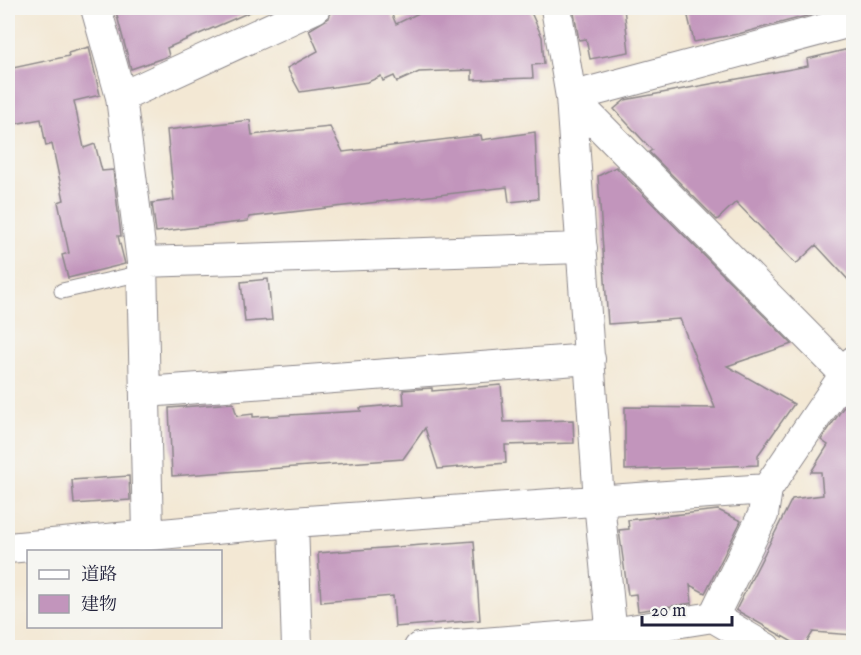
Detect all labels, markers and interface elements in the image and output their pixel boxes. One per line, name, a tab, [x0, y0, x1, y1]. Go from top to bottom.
legend	[27, 550, 222, 628]
text: 道路	[81, 564, 117, 587]
scale bar	[642, 589, 732, 627]
text: 建物	[81, 594, 117, 617]
text: 20 m	[651, 600, 686, 623]

